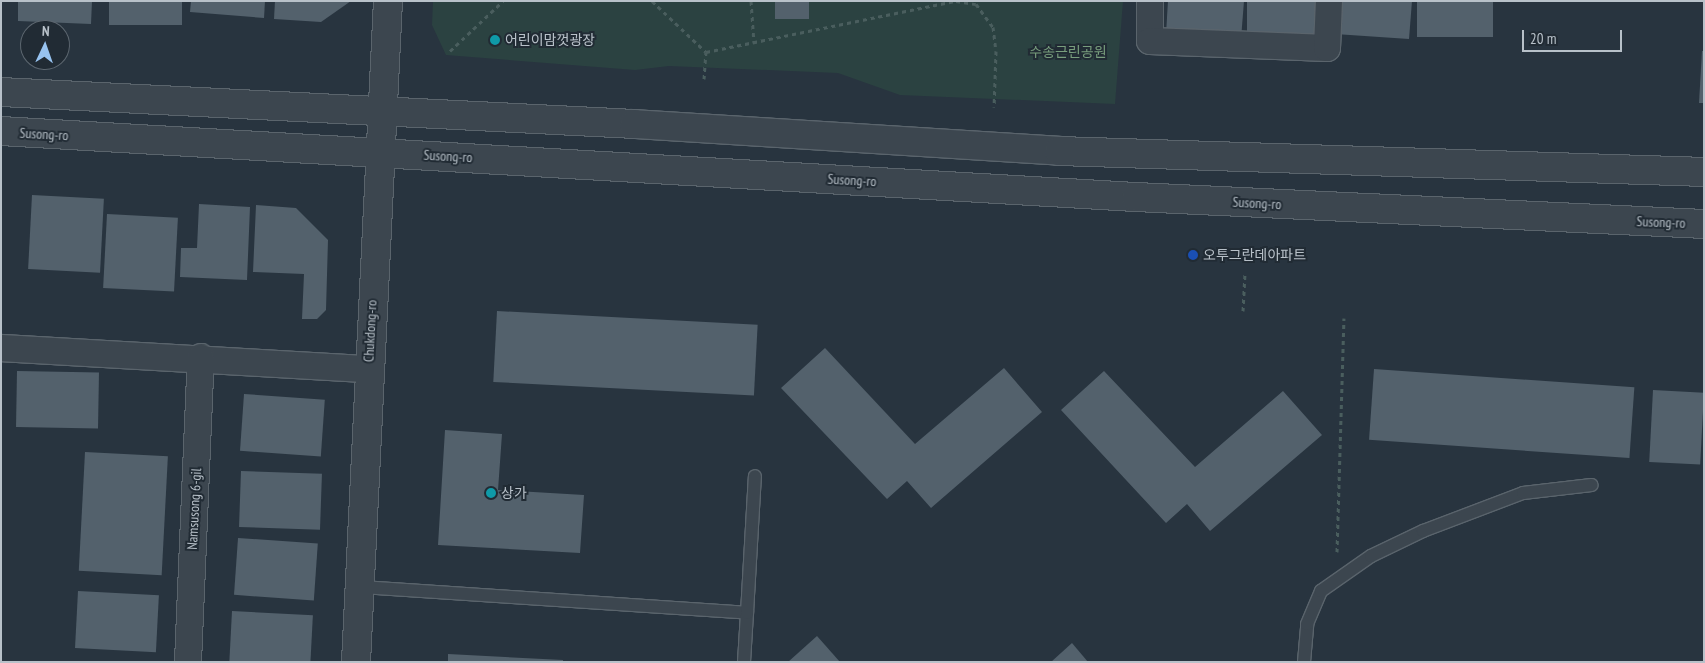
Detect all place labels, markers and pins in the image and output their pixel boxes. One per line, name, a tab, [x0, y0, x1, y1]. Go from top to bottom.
place label: 어린이맘껏광장	[505, 32, 595, 48]
marker: 어린이맘껏광장	[489, 34, 501, 46]
place label: 오투그란데아파트	[1203, 247, 1306, 263]
marker: 오투그란데아파트	[1187, 249, 1199, 261]
place label: 상가	[501, 485, 527, 501]
marker: 상가	[485, 487, 497, 499]

